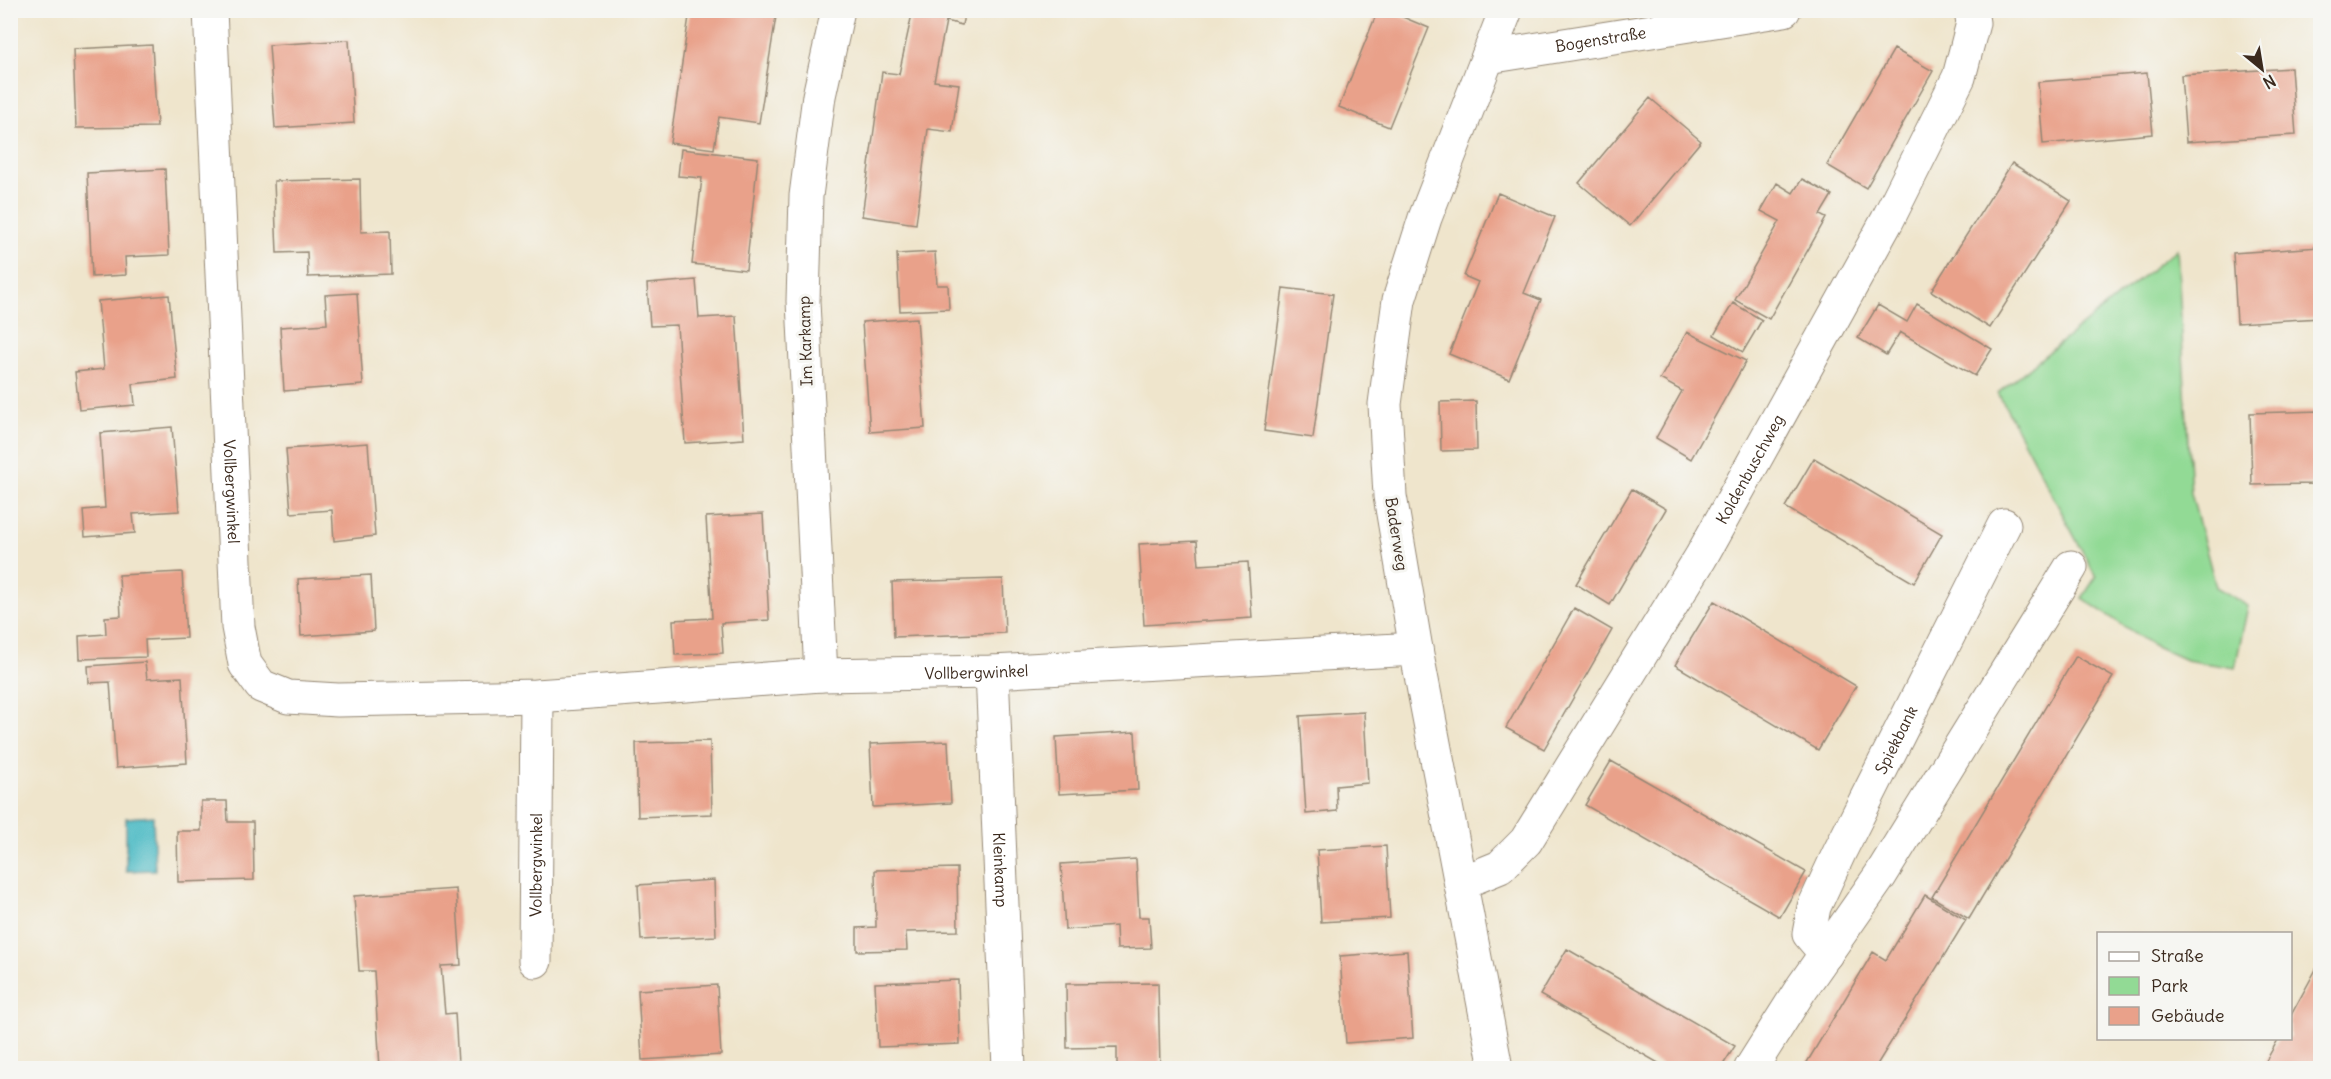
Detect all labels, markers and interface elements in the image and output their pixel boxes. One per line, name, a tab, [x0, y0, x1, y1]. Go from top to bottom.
street label: Bogenstraße	[1554, 22, 1648, 56]
north arrow	[2232, 39, 2292, 99]
text: N	[2260, 71, 2279, 93]
street label: Im Karkamp	[793, 295, 817, 387]
street label: Koldenbuschweg	[1711, 411, 1788, 527]
street label: Vollbergwinkel	[220, 439, 244, 544]
street label: Baderweg	[1381, 496, 1413, 572]
street label: Vollbergwinkel	[924, 660, 1029, 683]
street label: Spiekbank	[1870, 702, 1922, 777]
street label: Vollbergwinkel	[525, 813, 546, 917]
street label: Kleinkamp	[989, 832, 1012, 908]
legend	[2097, 932, 2292, 1040]
text: Straße	[2151, 944, 2204, 967]
text: Park	[2151, 974, 2188, 997]
text: Gebäude	[2151, 1004, 2224, 1027]

